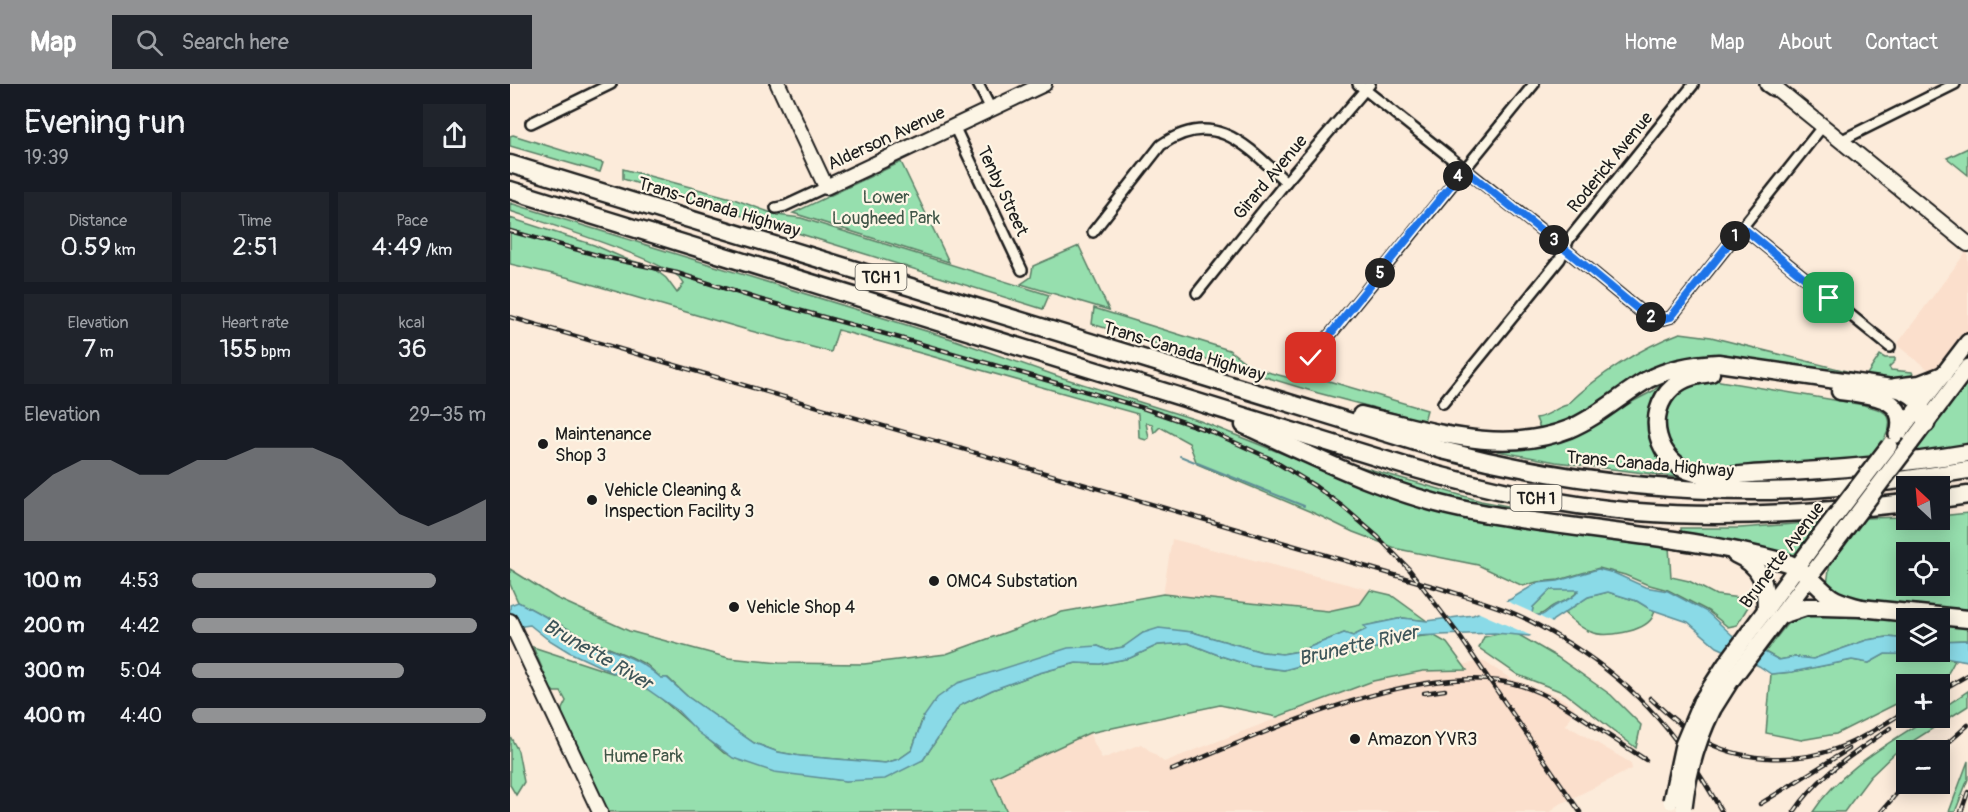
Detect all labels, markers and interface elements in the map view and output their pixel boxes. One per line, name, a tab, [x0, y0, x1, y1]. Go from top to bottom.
search box	[112, 15, 532, 69]
text: Map	[30, 25, 76, 60]
icon: search	[133, 26, 166, 59]
text: Search here	[181, 28, 289, 56]
text: Home	[1624, 29, 1677, 56]
text: Map	[1710, 29, 1745, 56]
text: About	[1778, 29, 1832, 56]
text: Contact	[1865, 29, 1938, 56]
street label: Alderson Avenue	[824, 101, 949, 176]
text: Evening run	[24, 102, 185, 143]
button: share	[423, 104, 486, 167]
street label: Roderick Avenue	[1563, 107, 1658, 218]
street label: Girard Avenue	[1228, 130, 1313, 225]
street label: Tenby Street	[972, 142, 1034, 241]
text: 19:39	[24, 145, 69, 170]
pin: 4	[1443, 161, 1473, 191]
text: 4	[1453, 166, 1463, 186]
street label: Trans-Canada Highway	[635, 172, 803, 243]
park label: Lower Lougheed Park	[832, 186, 941, 230]
text: Distance	[69, 211, 127, 231]
text: Time	[238, 211, 272, 231]
text: Pace	[396, 211, 428, 231]
pin: 1	[1720, 221, 1750, 251]
pin: 3	[1539, 225, 1569, 255]
text: 1	[1732, 226, 1738, 246]
text: 3	[1550, 230, 1558, 250]
text: 0.59	[60, 231, 111, 263]
text: 2:51	[232, 231, 278, 263]
text: 4:49	[372, 231, 422, 263]
text: km	[111, 240, 136, 260]
text: /km	[422, 240, 452, 260]
pin: 5	[1365, 258, 1395, 288]
text: 5	[1376, 263, 1384, 283]
road number: TCH 1	[856, 264, 907, 290]
pin	[1803, 272, 1854, 323]
icon: arrive	[1812, 281, 1845, 314]
pin: 2	[1636, 302, 1666, 332]
text: 2	[1647, 307, 1655, 327]
text: Elevation	[68, 313, 128, 333]
text: Heart rate	[221, 313, 289, 333]
text: kcal	[399, 313, 425, 333]
street label: Trans-Canada Highway	[1100, 316, 1268, 387]
pin	[1285, 332, 1336, 383]
text: 7	[82, 333, 96, 365]
text: 155	[219, 333, 258, 365]
text: 36	[397, 333, 427, 365]
icon: check	[1294, 341, 1327, 374]
text: m	[96, 342, 114, 362]
text: bpm	[258, 342, 291, 362]
text: Elevation	[24, 402, 100, 427]
text: 29–35 m	[409, 402, 486, 427]
place label: Maintenance Shop 3	[555, 423, 651, 467]
marker: Maintenance Shop 3	[536, 437, 550, 451]
street label: Trans-Canada Highway	[1565, 446, 1735, 483]
north arrow	[1896, 476, 1950, 530]
map controls	[1896, 476, 1950, 794]
place label: Vehicle Cleaning & Inspection Facility 3	[604, 479, 754, 523]
road number: TCH 1	[1510, 485, 1562, 511]
marker: Vehicle Cleaning & Inspection Facility 3	[585, 493, 599, 507]
street label: Brunette Avenue	[1735, 497, 1830, 613]
button: locate	[1896, 542, 1950, 596]
text: 100 m	[24, 568, 81, 593]
text: 4:53	[120, 568, 159, 593]
place label: OMC4 Substation	[946, 570, 1078, 593]
marker: OMC4 Substation	[927, 574, 941, 588]
place label: Vehicle Shop 4	[746, 596, 856, 619]
marker: Vehicle Shop 4	[727, 600, 741, 614]
button: layers	[1896, 608, 1950, 662]
text: 200 m	[24, 613, 85, 638]
text: 4:42	[120, 613, 160, 638]
water label: Brunette River	[539, 613, 659, 697]
water label: Brunette River	[1296, 619, 1423, 671]
text: 300 m	[24, 658, 85, 683]
text: 5:04	[120, 658, 161, 683]
button: +	[1896, 674, 1950, 728]
text: 400 m	[24, 703, 85, 728]
text: 4:40	[120, 703, 162, 728]
place label: Amazon YVR3	[1367, 728, 1477, 751]
marker: Amazon YVR3	[1348, 732, 1362, 746]
button: −	[1896, 740, 1950, 794]
park label: Hume Park	[603, 745, 684, 768]

